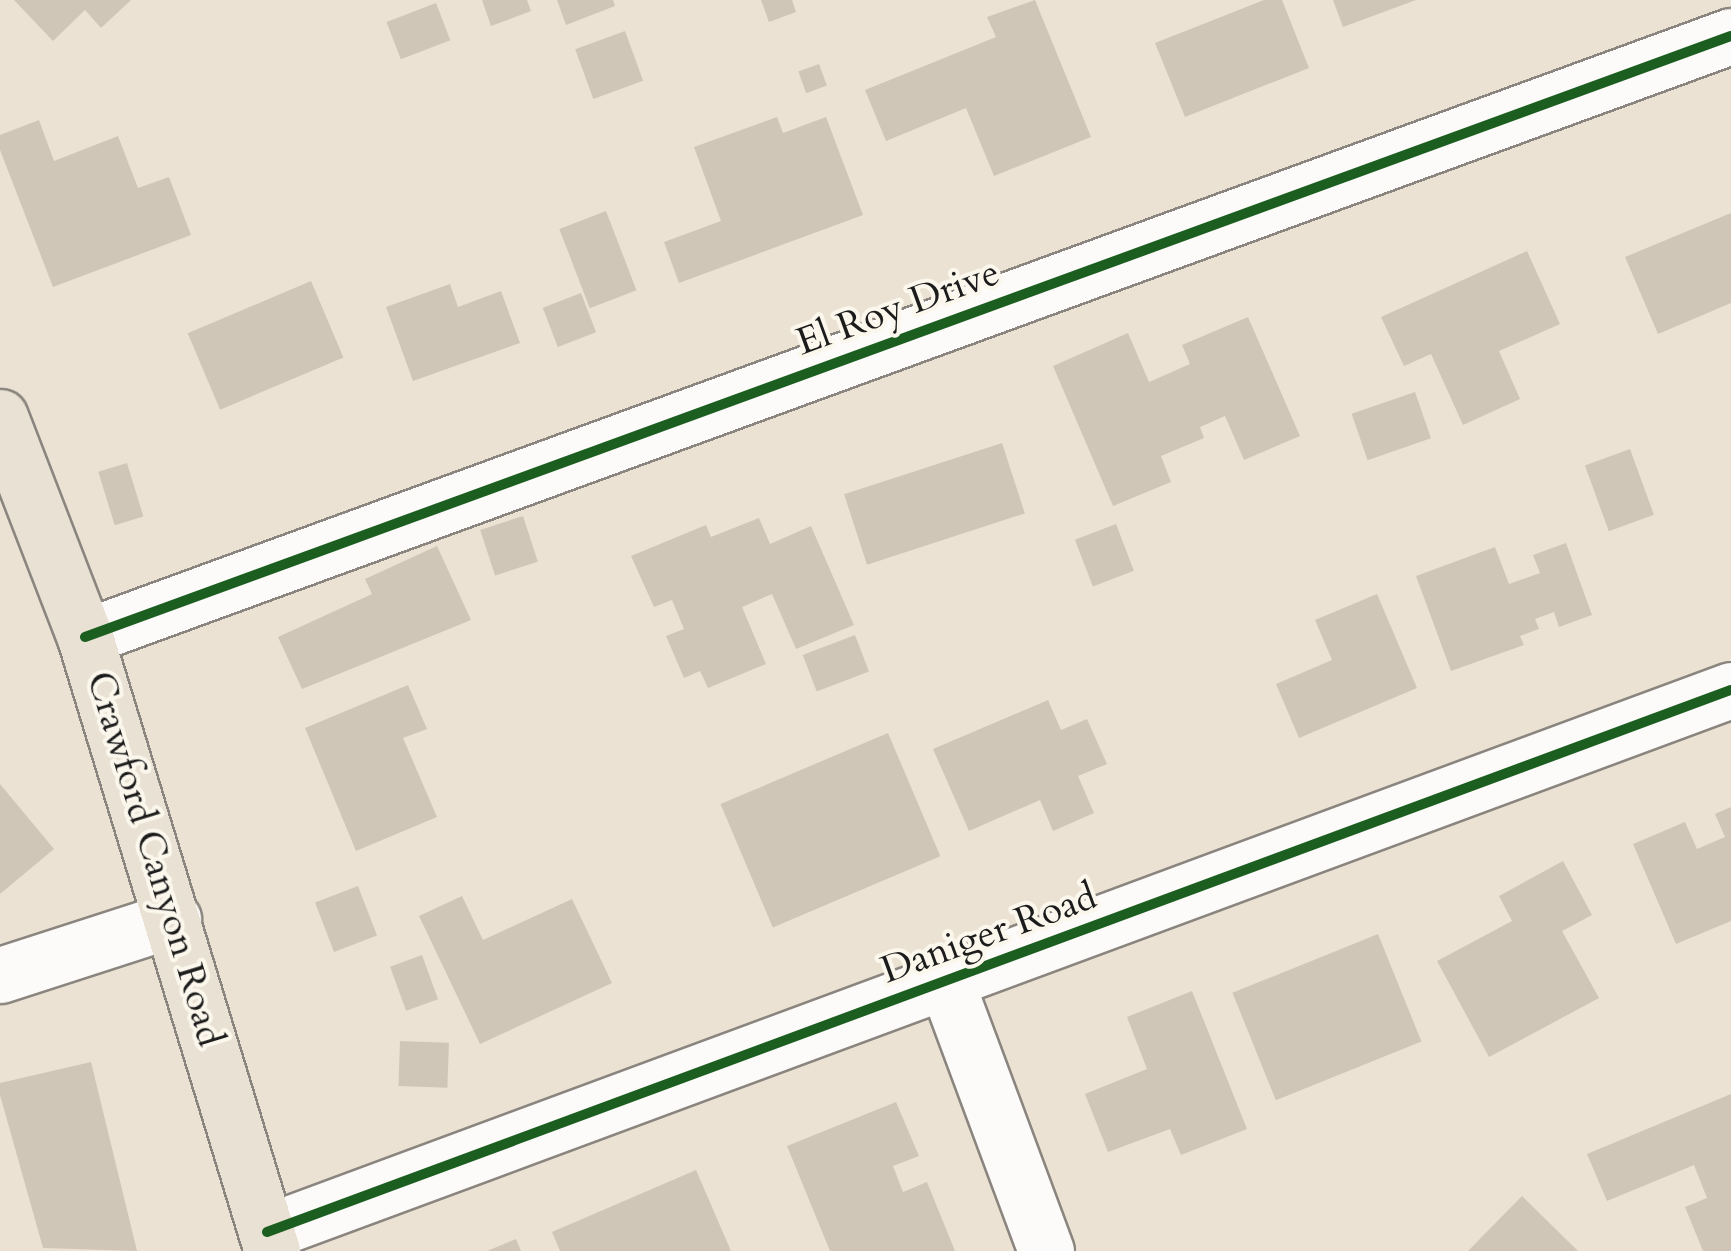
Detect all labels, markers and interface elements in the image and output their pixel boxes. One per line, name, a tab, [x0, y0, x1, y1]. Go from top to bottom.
street label: El Roy Drive	[790, 250, 1006, 366]
street label: Crawford Canyon Road	[76, 666, 234, 1052]
street label: Daniger Road	[875, 874, 1103, 994]

